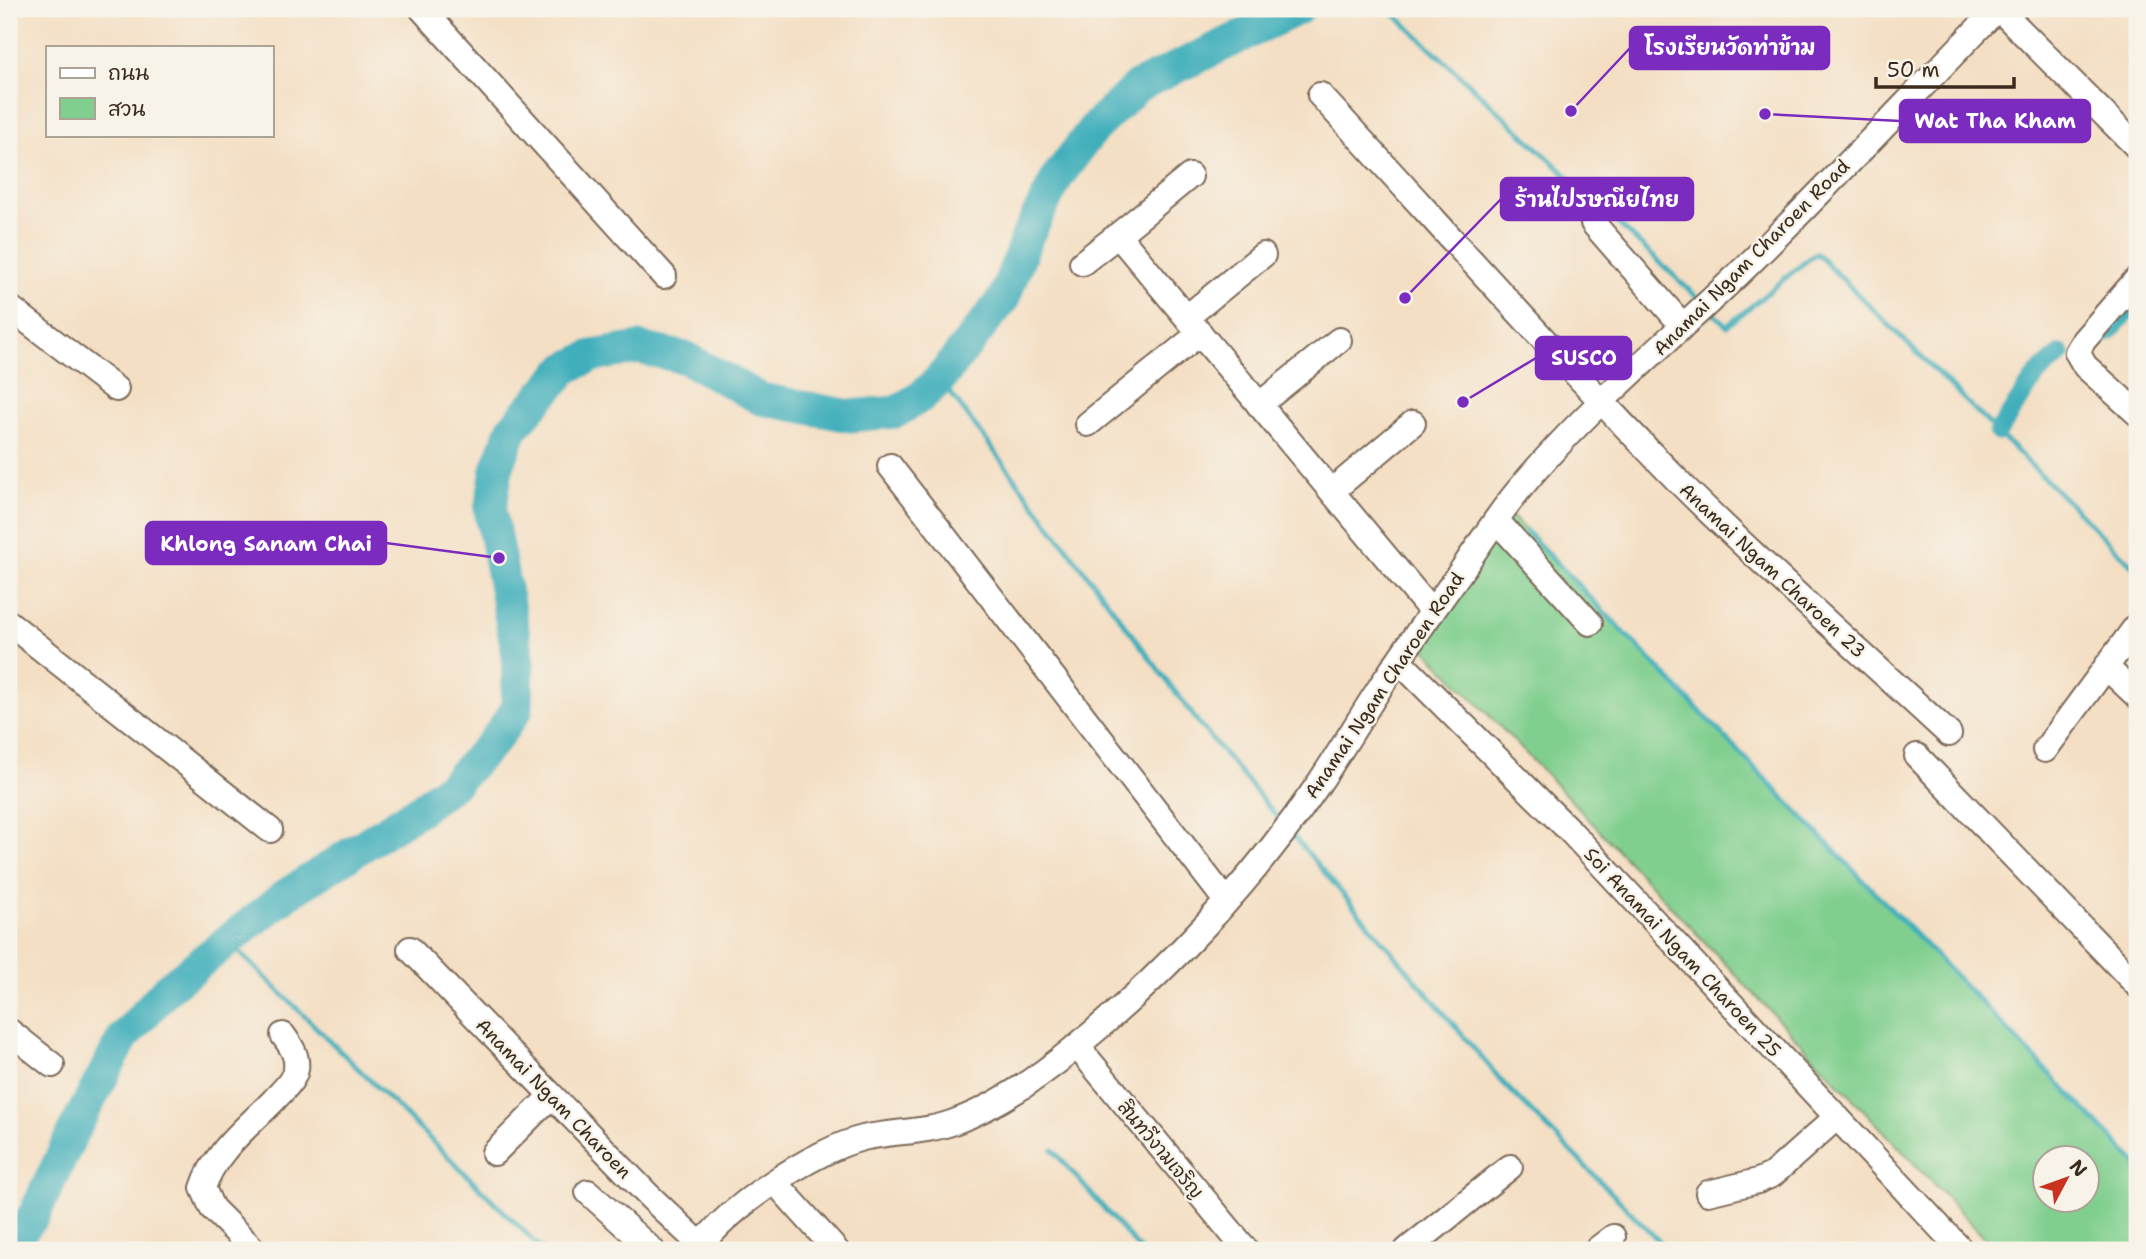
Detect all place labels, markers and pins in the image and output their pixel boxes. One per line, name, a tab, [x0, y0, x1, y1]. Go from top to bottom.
callout: โรงเรียนวัดท่าข้าม	[1630, 27, 1829, 69]
callout: Wat Tha Kham	[1900, 100, 2090, 142]
callout: ร้านไปรษณียไทย	[1501, 178, 1693, 220]
callout: SUSCO	[1536, 337, 1631, 379]
callout: Khlong Sanam Chai	[146, 522, 386, 564]

